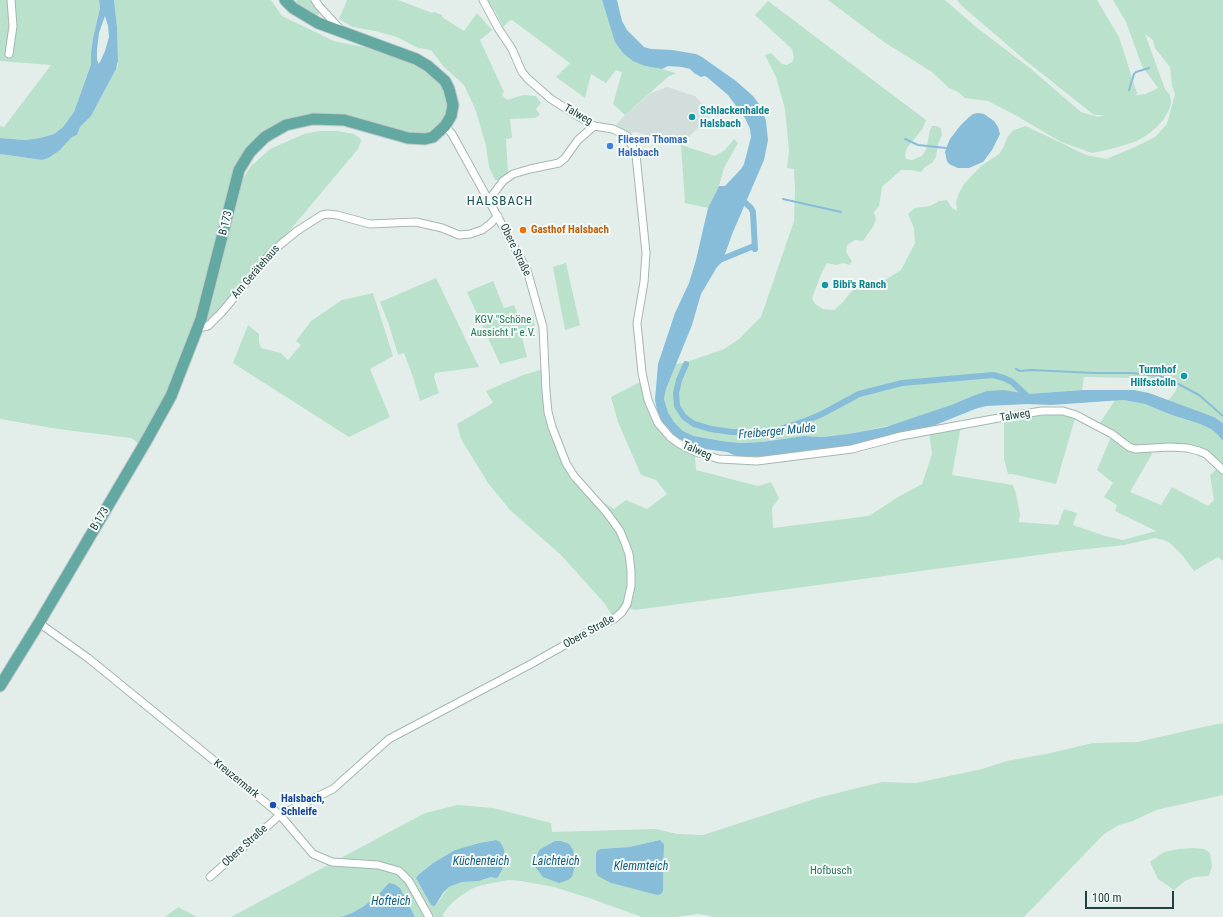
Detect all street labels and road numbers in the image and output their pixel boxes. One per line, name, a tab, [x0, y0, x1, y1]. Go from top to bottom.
street label: Talweg	[561, 102, 595, 128]
street label: B 173	[217, 209, 235, 237]
street label: Obere Straße	[497, 222, 533, 278]
street label: Am Gerätehaus	[229, 243, 283, 301]
street label: Talweg	[999, 407, 1031, 425]
street label: Talweg	[680, 439, 714, 463]
street label: B 173	[88, 505, 112, 533]
street label: Obere Straße	[561, 613, 617, 651]
street label: Kreuzermark	[211, 757, 261, 801]
street label: Obere Straße	[220, 822, 270, 870]

